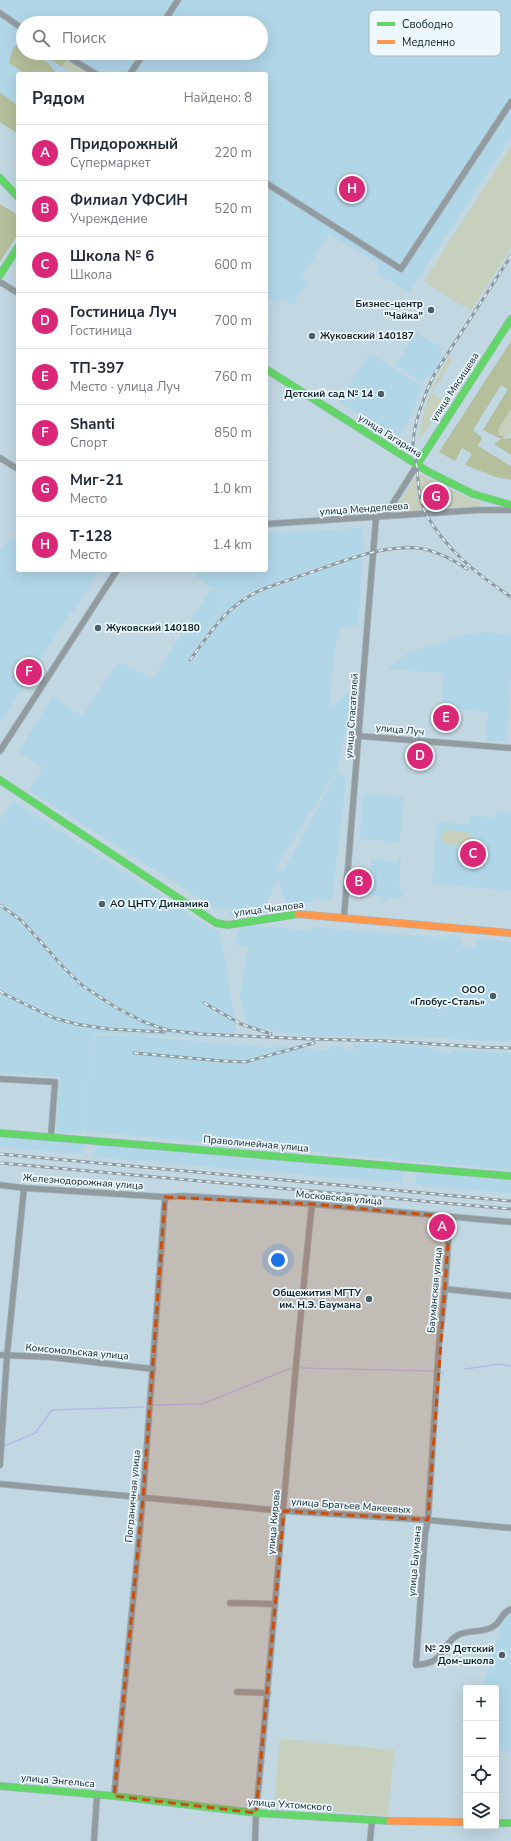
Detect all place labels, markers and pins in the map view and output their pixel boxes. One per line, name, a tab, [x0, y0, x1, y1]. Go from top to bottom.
pin: H	[339, 174, 365, 204]
place label: Бизнес-центр "Чайка"	[355, 297, 423, 323]
marker: Бизнес-центр "Чайка"	[426, 305, 436, 315]
place label: Жуковский 140187	[320, 329, 414, 343]
marker: Жуковский 140187	[307, 331, 317, 341]
place label: Детский сад № 14	[284, 387, 373, 401]
marker: Детский сад № 14	[376, 389, 386, 399]
pin: G	[423, 482, 449, 512]
place label: Жуковский 140180	[106, 621, 200, 635]
marker: Жуковский 140180	[93, 623, 103, 633]
pin: F	[16, 657, 42, 687]
pin: E	[433, 703, 459, 733]
pin: D	[407, 741, 433, 771]
pin: C	[460, 839, 486, 869]
pin: B	[346, 867, 372, 897]
place label: АО ЦНТУ Динамика	[110, 897, 209, 911]
marker: АО ЦНТУ Динамика	[97, 899, 107, 909]
place label: ООО «Глобус-Сталь»	[410, 983, 485, 1009]
marker: ООО «Глобус-Сталь»	[488, 991, 498, 1001]
pin: A	[429, 1212, 455, 1242]
place label: Общежития МГТУ им. Н.Э. Баумана	[273, 1286, 361, 1312]
marker: Общежития МГТУ им. Н.Э. Баумана	[364, 1294, 374, 1304]
place label: № 29 Детский Дом-школа	[425, 1642, 494, 1668]
marker: № 29 Детский Дом-школа	[497, 1650, 507, 1660]

